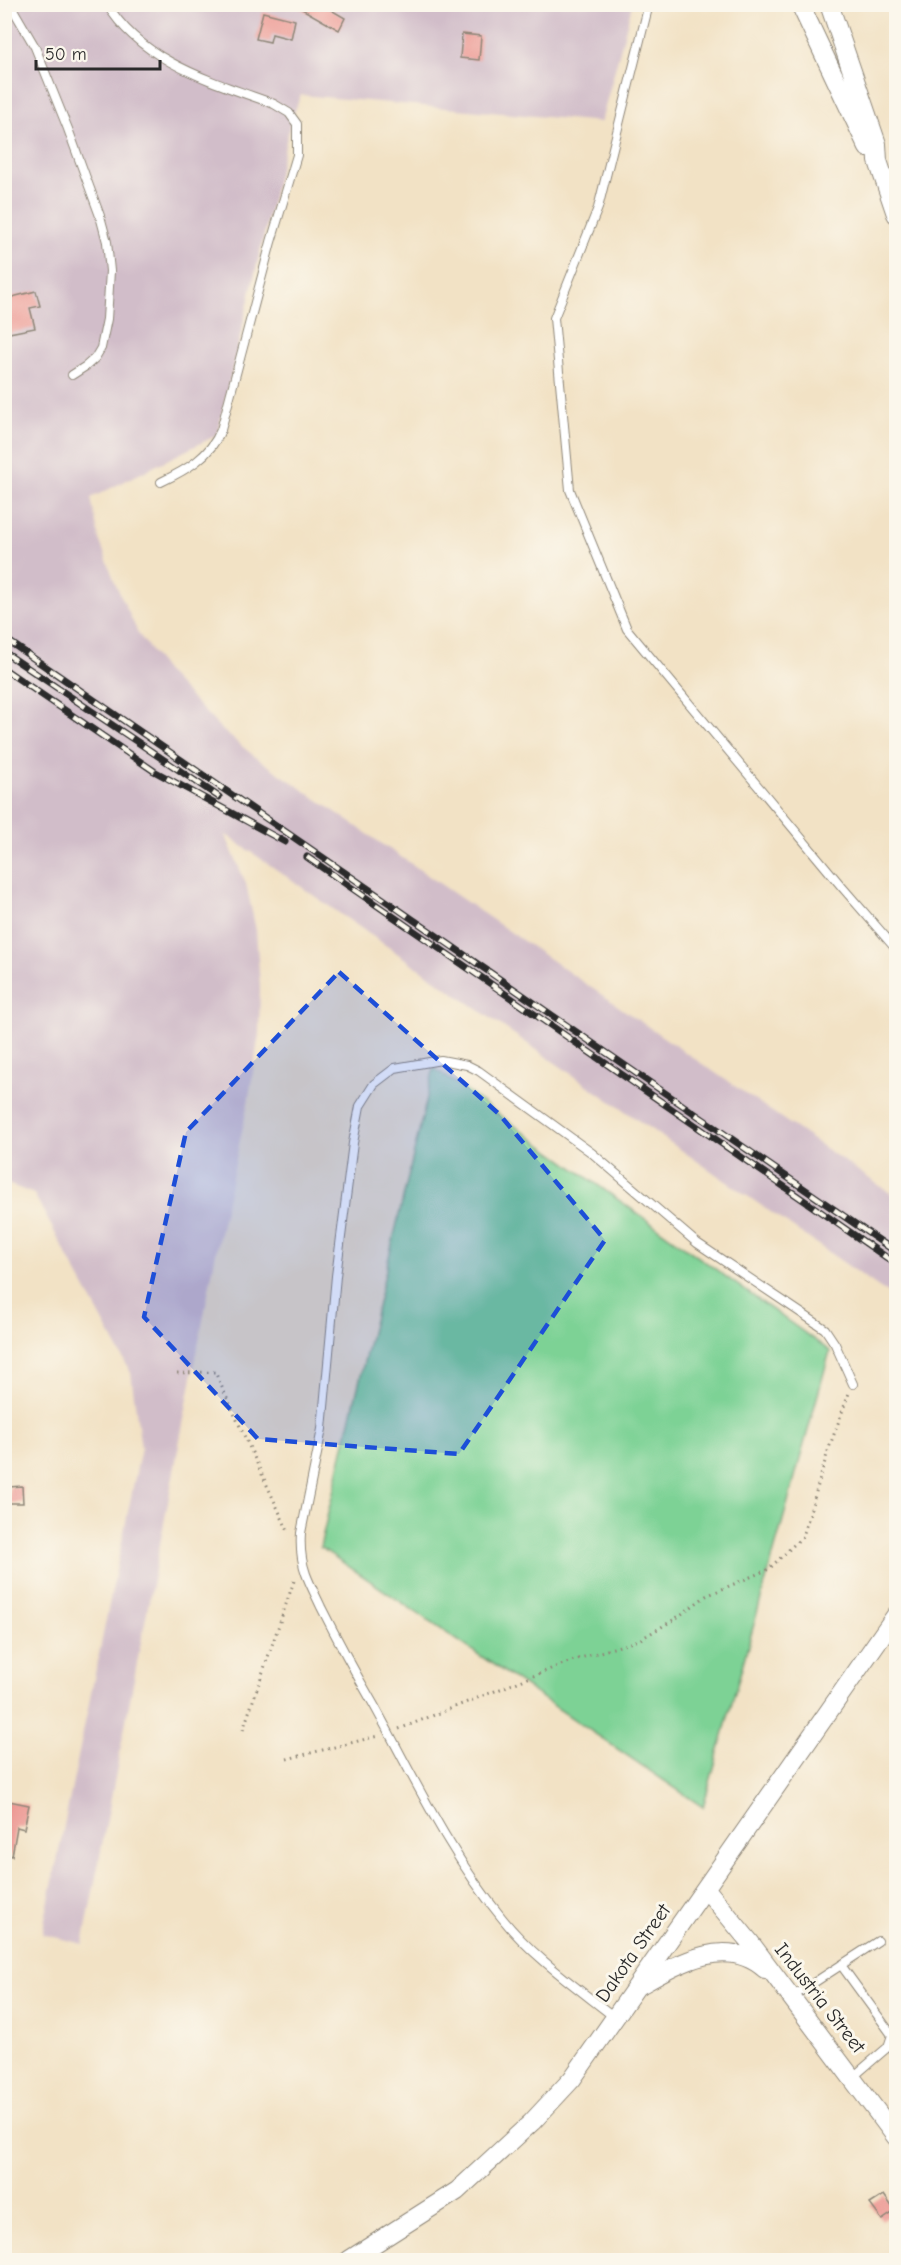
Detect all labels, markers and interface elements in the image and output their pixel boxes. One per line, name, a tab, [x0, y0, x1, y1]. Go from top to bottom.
scale bar	[36, 33, 160, 71]
text: 50 m	[45, 44, 87, 65]
street label: Dakota Street	[591, 1898, 676, 2007]
street label: Industria Street	[770, 1938, 871, 2059]

